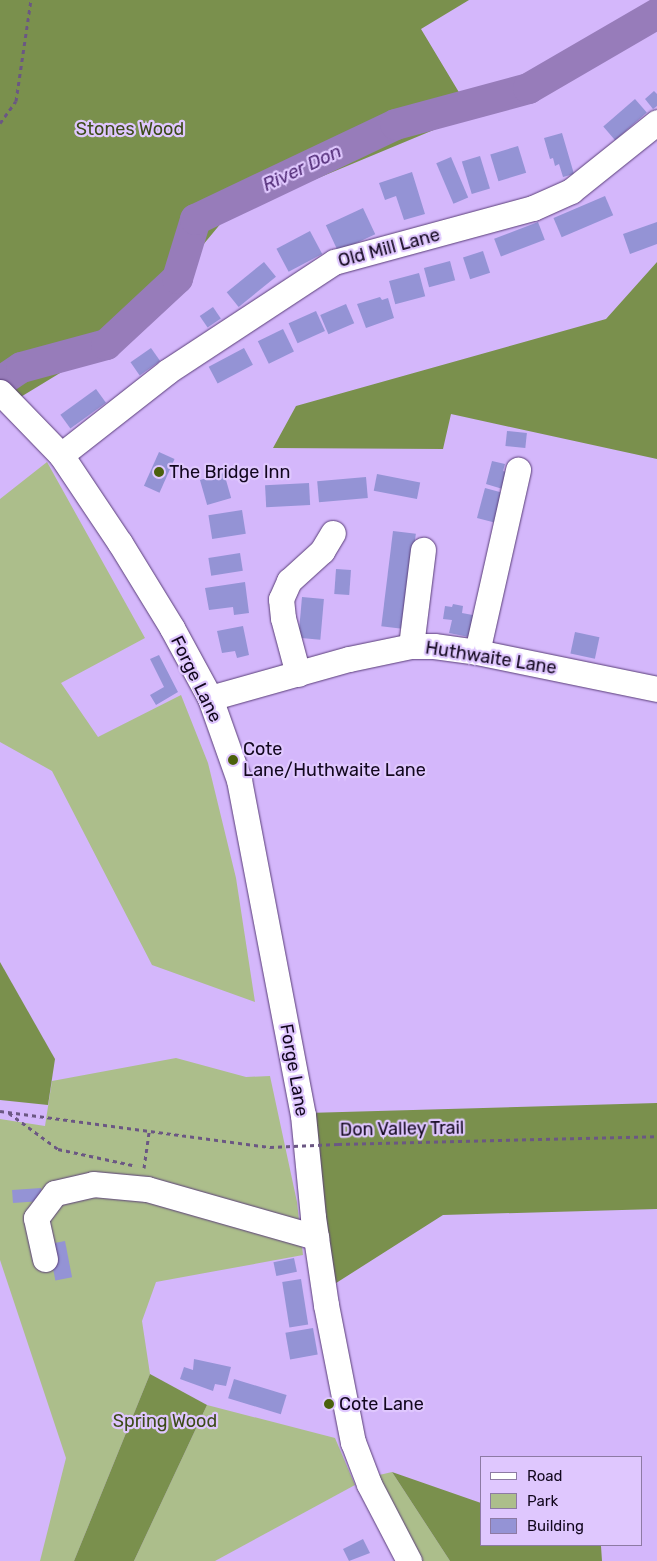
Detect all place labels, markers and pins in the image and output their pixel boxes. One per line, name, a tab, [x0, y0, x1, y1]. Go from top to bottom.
place label: The Bridge Inn	[169, 461, 290, 483]
marker: The Bridge Inn	[153, 466, 165, 478]
place label: Cote Lane/Huthwaite Lane	[243, 739, 426, 782]
marker: Cote Lane/Huthwaite Lane	[227, 754, 239, 766]
place label: Cote Lane	[339, 1393, 424, 1415]
marker: Cote Lane	[323, 1398, 335, 1410]

